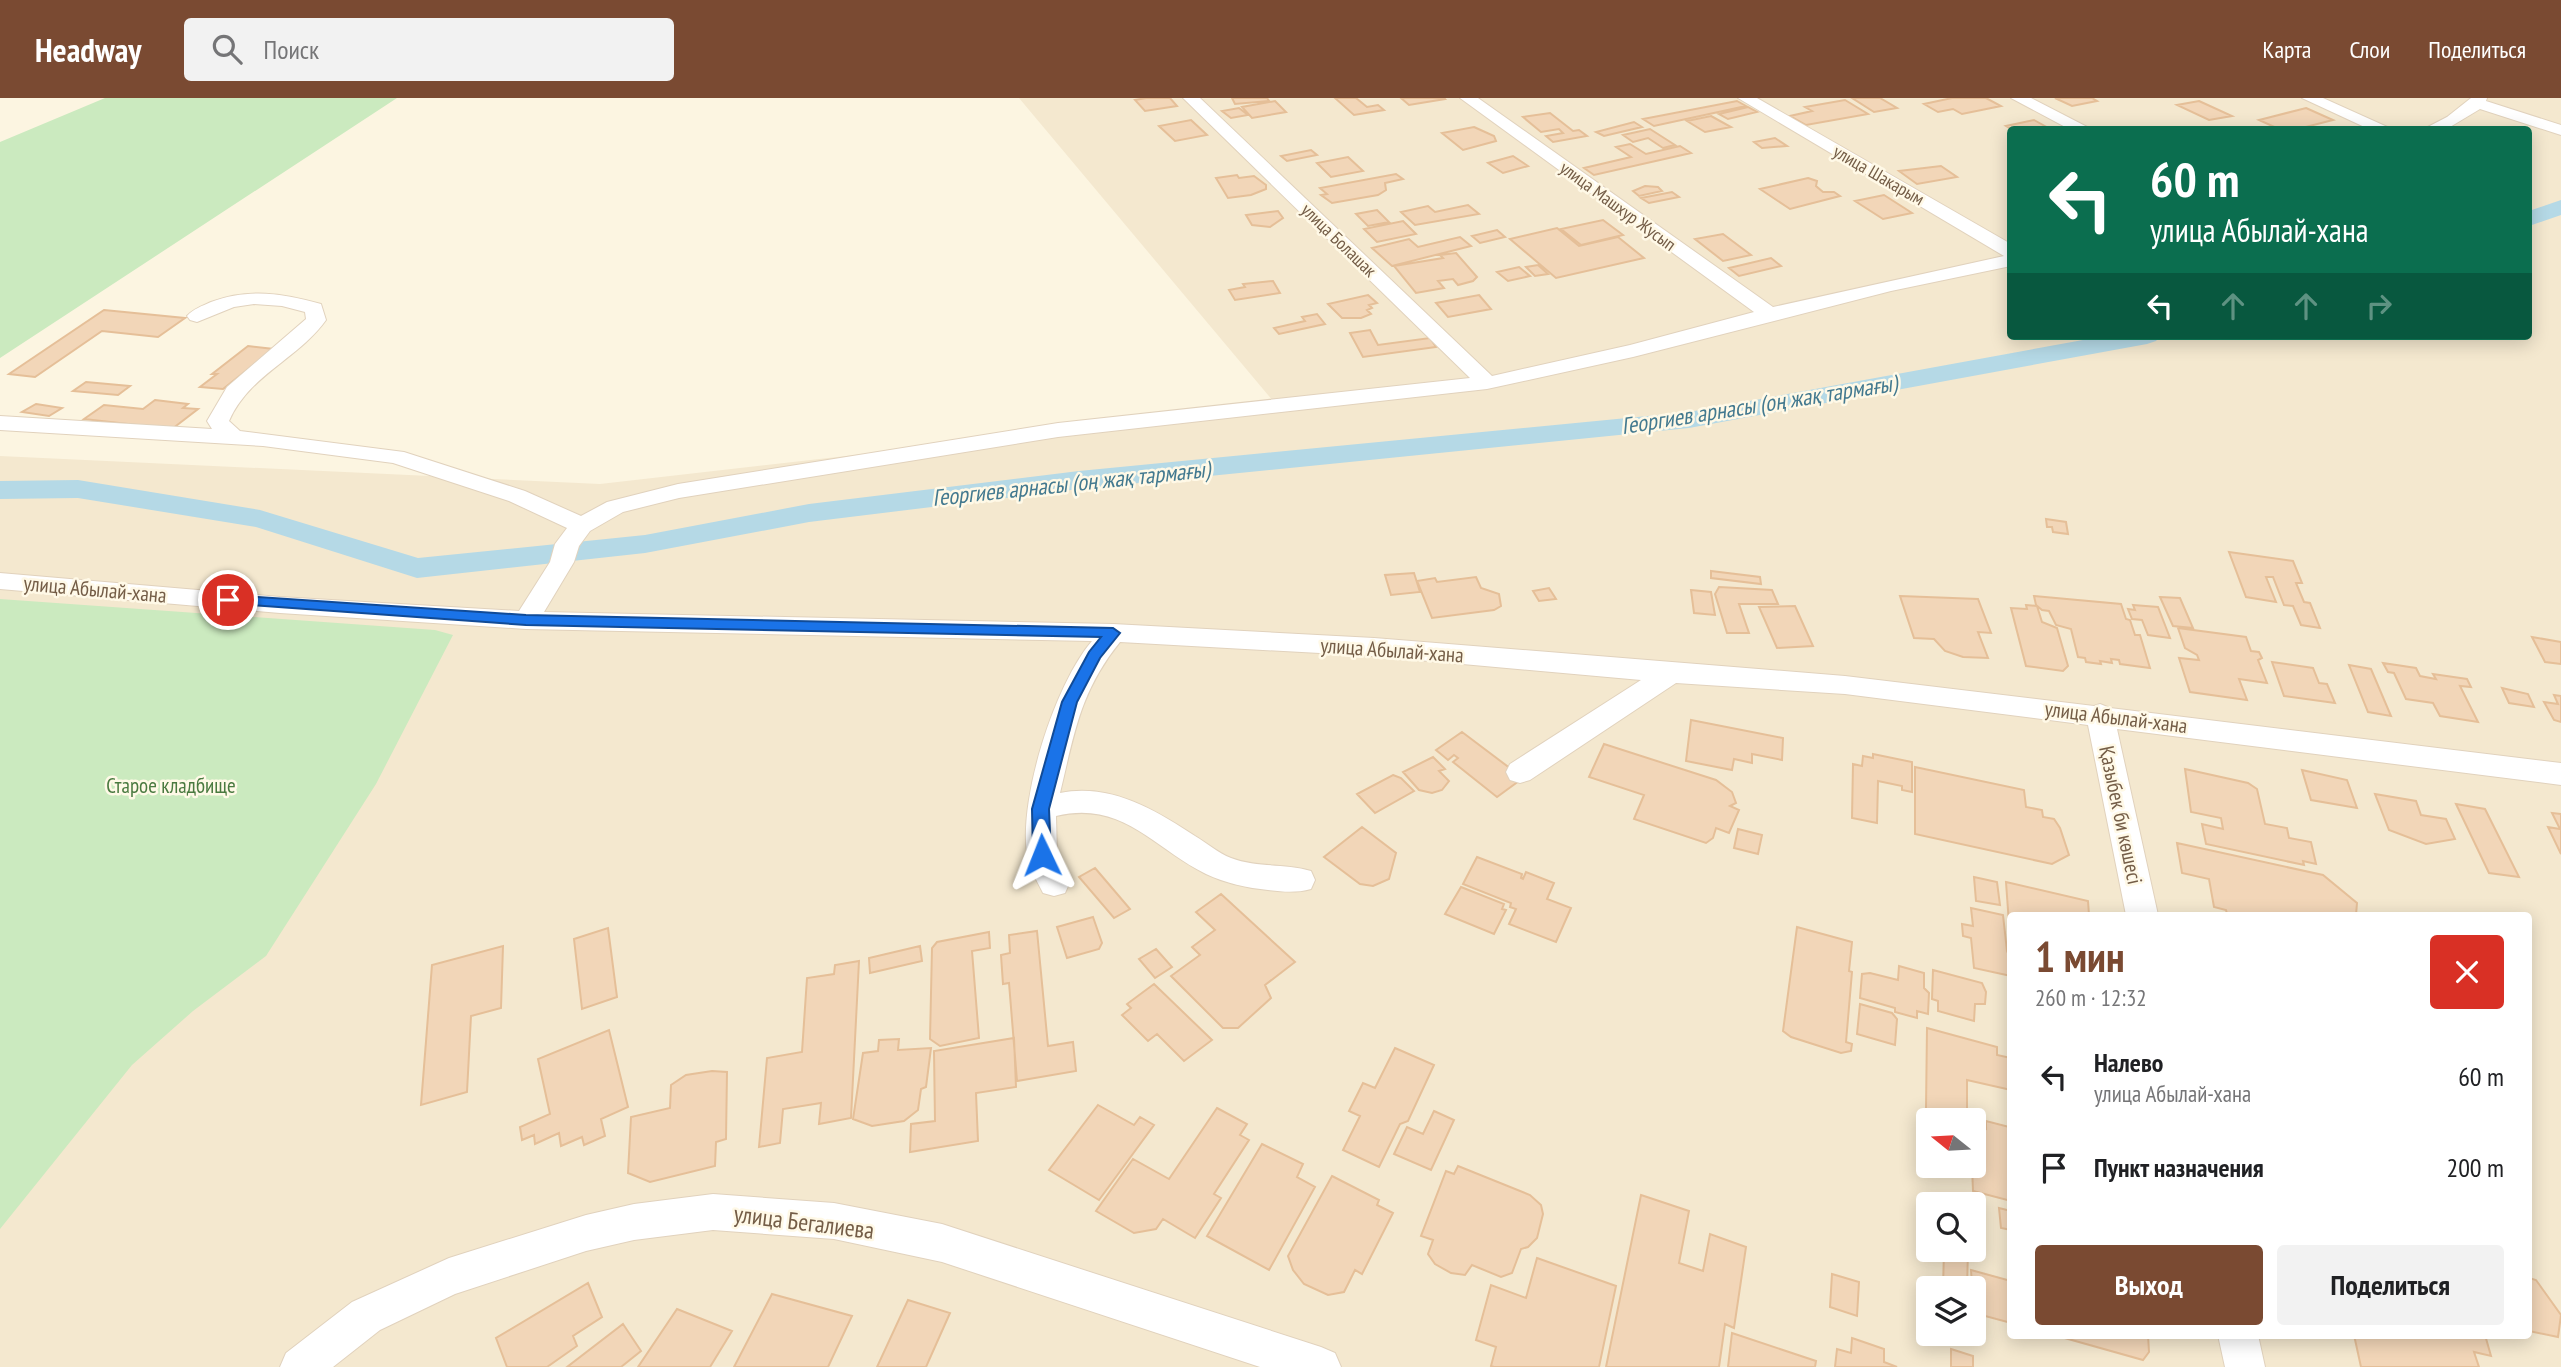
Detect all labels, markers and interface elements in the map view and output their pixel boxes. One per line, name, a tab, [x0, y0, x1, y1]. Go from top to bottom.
search box	[184, 18, 674, 81]
text: Headway	[35, 28, 142, 71]
icon: search	[208, 30, 246, 68]
text: Поиск	[264, 33, 319, 66]
text: Карта	[2263, 34, 2311, 65]
text: Слои	[2349, 34, 2390, 65]
text: Поделиться	[2428, 34, 2526, 65]
street label: улица Шакарым	[1829, 140, 1929, 210]
text: 60 m	[2150, 147, 2239, 211]
icon: left	[2035, 154, 2126, 245]
street label: улица Машхур Жусып	[1555, 156, 1681, 256]
street label: улица Болашак	[1297, 198, 1382, 282]
text: улица Абылай-хана	[2150, 209, 2369, 251]
icon: left	[2141, 287, 2179, 325]
icon: ahead	[2214, 287, 2252, 325]
icon: ahead	[2287, 287, 2325, 325]
icon: right	[2360, 287, 2398, 325]
water label: Георгиев арнасы (оң жақ тармағы)	[1619, 367, 1901, 440]
water label: Георгиев арнасы (оң жақ тармағы)	[931, 454, 1214, 512]
street label: улица Абылай-хана	[22, 569, 168, 609]
pin	[198, 570, 258, 630]
icon: arrive	[209, 581, 247, 619]
street label: улица Абылай-хана	[1320, 632, 1464, 668]
street label: улица Абылай-хана	[2043, 695, 2189, 739]
street label: Қазыбек би көшесі	[2093, 743, 2149, 887]
park label: Старое кладбище	[106, 772, 236, 799]
position arrow	[1005, 818, 1079, 892]
text: 1 мин	[2035, 929, 2125, 984]
button: close	[2430, 935, 2504, 1009]
text: 260 m · 12:32	[2035, 983, 2147, 1012]
text: Налево	[2094, 1046, 2163, 1079]
icon: left	[2035, 1058, 2073, 1096]
text: 60 m	[2458, 1060, 2504, 1093]
text: улица Абылай-хана	[2094, 1079, 2251, 1108]
north arrow	[1916, 1108, 1986, 1178]
map controls	[1916, 1108, 1986, 1346]
icon: arrive	[2035, 1149, 2073, 1187]
text: Пункт назначения	[2094, 1151, 2264, 1184]
text: 200 m	[2446, 1151, 2504, 1184]
button: search	[1916, 1192, 1986, 1262]
street label: улица Бегалиева	[732, 1198, 876, 1246]
button: Выход	[2035, 1245, 2263, 1325]
button: Поделиться	[2277, 1245, 2504, 1325]
button: layers	[1916, 1276, 1986, 1346]

